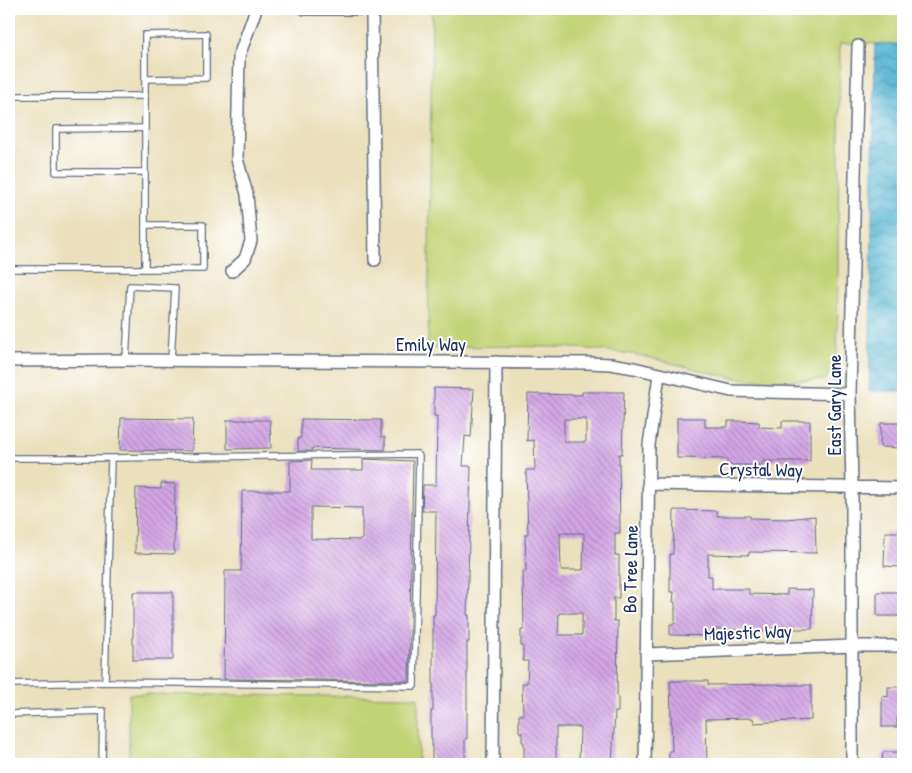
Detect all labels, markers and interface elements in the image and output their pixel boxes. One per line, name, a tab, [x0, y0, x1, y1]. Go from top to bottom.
street label: Emily Way	[396, 331, 466, 357]
street label: East Gary Lane	[821, 354, 847, 456]
street label: Crystal Way	[719, 455, 803, 483]
street label: Bo Tree Lane	[616, 524, 644, 613]
street label: Majestic Way	[704, 617, 792, 647]

